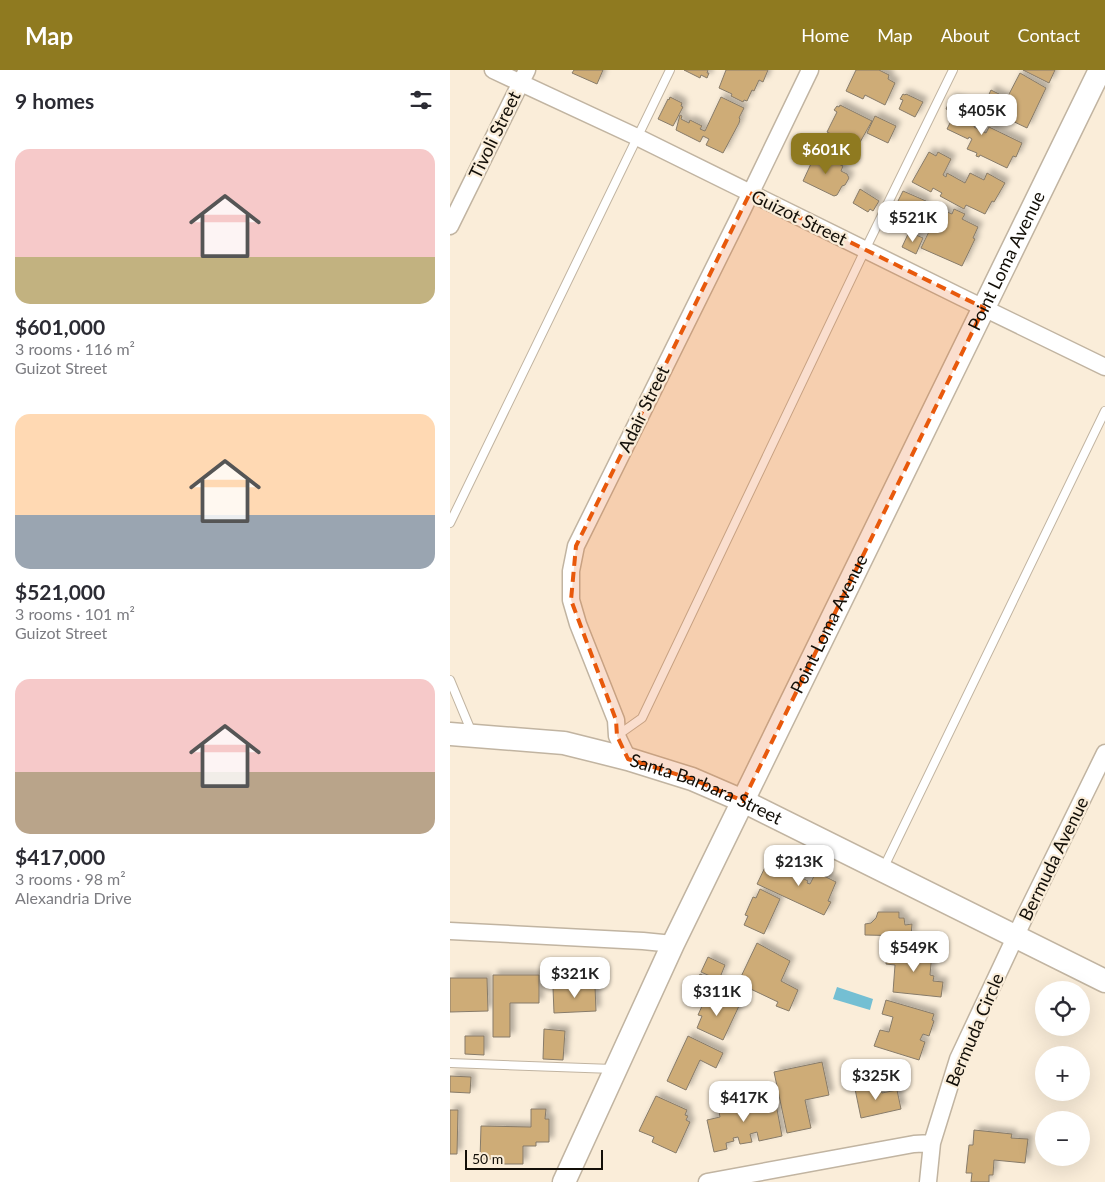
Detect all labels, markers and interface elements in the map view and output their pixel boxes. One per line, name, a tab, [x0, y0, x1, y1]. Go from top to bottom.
text: Map	[25, 21, 73, 50]
text: Home	[801, 24, 849, 46]
text: Map	[877, 24, 913, 46]
text: About	[941, 24, 990, 46]
text: Contact	[1018, 24, 1080, 46]
icon: filters	[407, 86, 435, 114]
street label: Tivoli Street	[463, 87, 525, 182]
text: 9 homes	[15, 88, 94, 113]
pin: $405K	[947, 93, 1017, 136]
text: $405K	[958, 100, 1006, 119]
pin: $601K	[791, 132, 861, 175]
text: $601K	[802, 139, 850, 158]
icon: home	[180, 181, 270, 271]
street label: Guizot Street	[748, 184, 851, 250]
street label: Point Loma Avenue	[963, 187, 1049, 334]
pin: $521K	[878, 200, 948, 243]
text: $521K	[889, 207, 937, 226]
text: $601,000	[15, 314, 105, 339]
text: 3 rooms · 116 m²	[15, 339, 135, 358]
text: Guizot Street	[15, 358, 107, 377]
street label: Adair Street	[613, 361, 674, 455]
icon: home	[180, 446, 270, 536]
street label: Point Loma Avenue	[785, 550, 872, 697]
text: $521,000	[15, 579, 105, 604]
text: 3 rooms · 101 m²	[15, 604, 135, 623]
text: Guizot Street	[15, 623, 107, 642]
icon: home	[180, 711, 270, 801]
street label: Santa Barbara Street	[628, 748, 787, 829]
street label: Bermuda Avenue	[1014, 793, 1093, 924]
text: $417,000	[15, 844, 105, 869]
pin: $213K	[764, 844, 834, 887]
text: $213K	[775, 851, 823, 870]
text: 3 rooms · 98 m²	[15, 869, 126, 888]
text: Alexandria Drive	[15, 888, 132, 907]
pin: $549K	[879, 930, 949, 973]
text: $549K	[890, 937, 938, 956]
pin: $321K	[540, 956, 610, 999]
text: $321K	[551, 963, 599, 982]
street label: Bermuda Circle	[940, 970, 1008, 1090]
pin: $311K	[682, 974, 752, 1017]
text: $311K	[693, 981, 741, 1000]
map controls	[1035, 981, 1090, 1166]
button: locate	[1035, 981, 1090, 1036]
button: +	[1035, 1046, 1090, 1101]
pin: $325K	[841, 1058, 911, 1101]
text: $325K	[852, 1065, 900, 1084]
pin: $417K	[709, 1080, 779, 1123]
text: $417K	[720, 1087, 768, 1106]
button: −	[1035, 1111, 1090, 1166]
scale bar	[465, 1147, 602, 1170]
text: 50 m	[472, 1150, 503, 1167]

